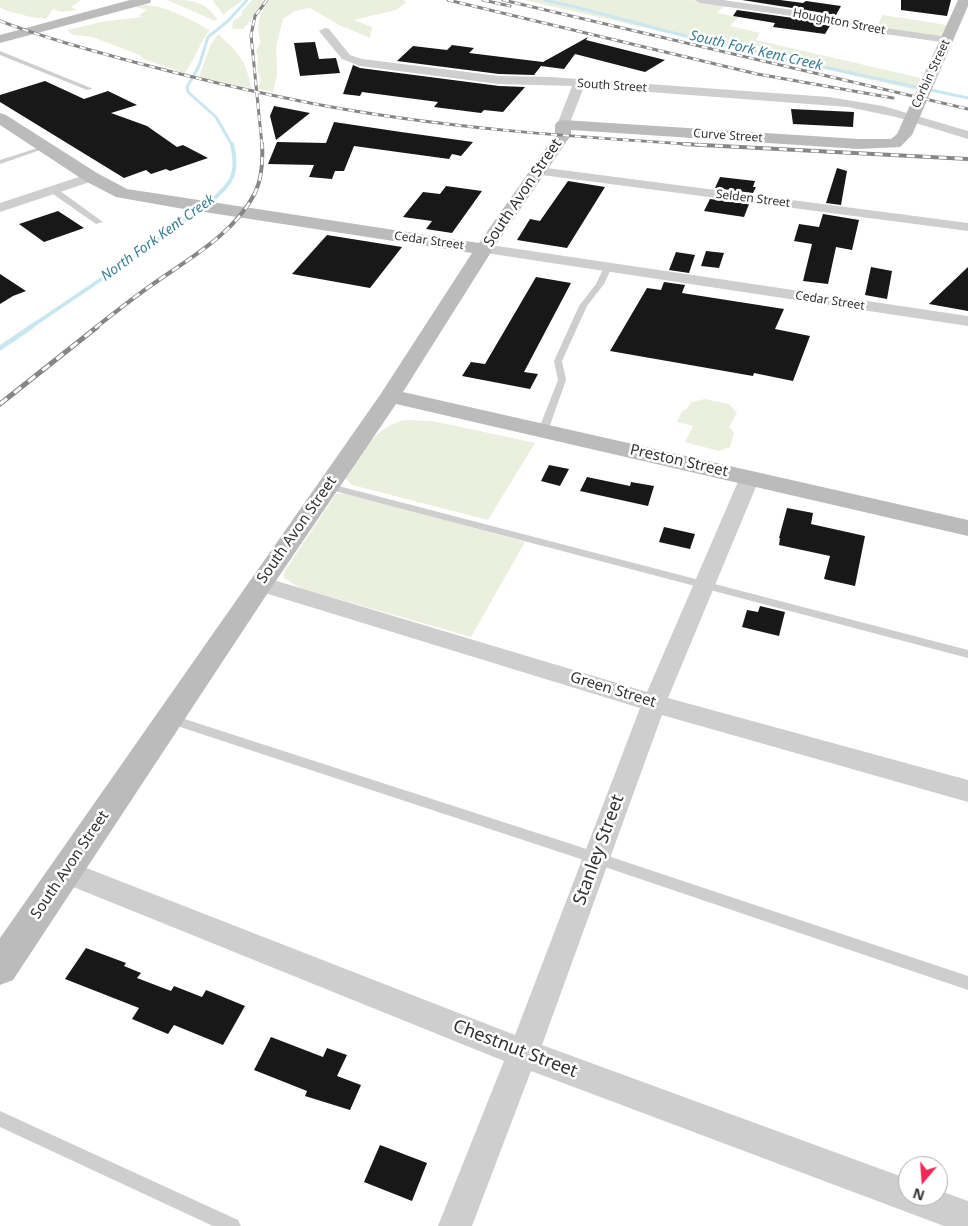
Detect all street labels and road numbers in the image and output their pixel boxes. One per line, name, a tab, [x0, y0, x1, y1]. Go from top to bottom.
street label: Houghton Street	[791, 6, 887, 38]
street label: Corbin Street	[909, 37, 953, 111]
street label: South Street	[577, 76, 647, 96]
street label: Curve Street	[693, 126, 763, 146]
street label: South Avon Street	[480, 136, 566, 250]
street label: Selden Street	[715, 187, 791, 211]
street label: Cedar Street	[393, 229, 465, 253]
street label: Cedar Street	[794, 288, 866, 314]
street label: Preston Street	[628, 441, 730, 481]
street label: South Avon Street	[253, 473, 341, 587]
street label: Green Street	[568, 668, 658, 712]
street label: Stanley Street	[569, 792, 629, 908]
street label: South Avon Street	[27, 808, 113, 922]
street label: Chestnut Street	[450, 1015, 580, 1083]

